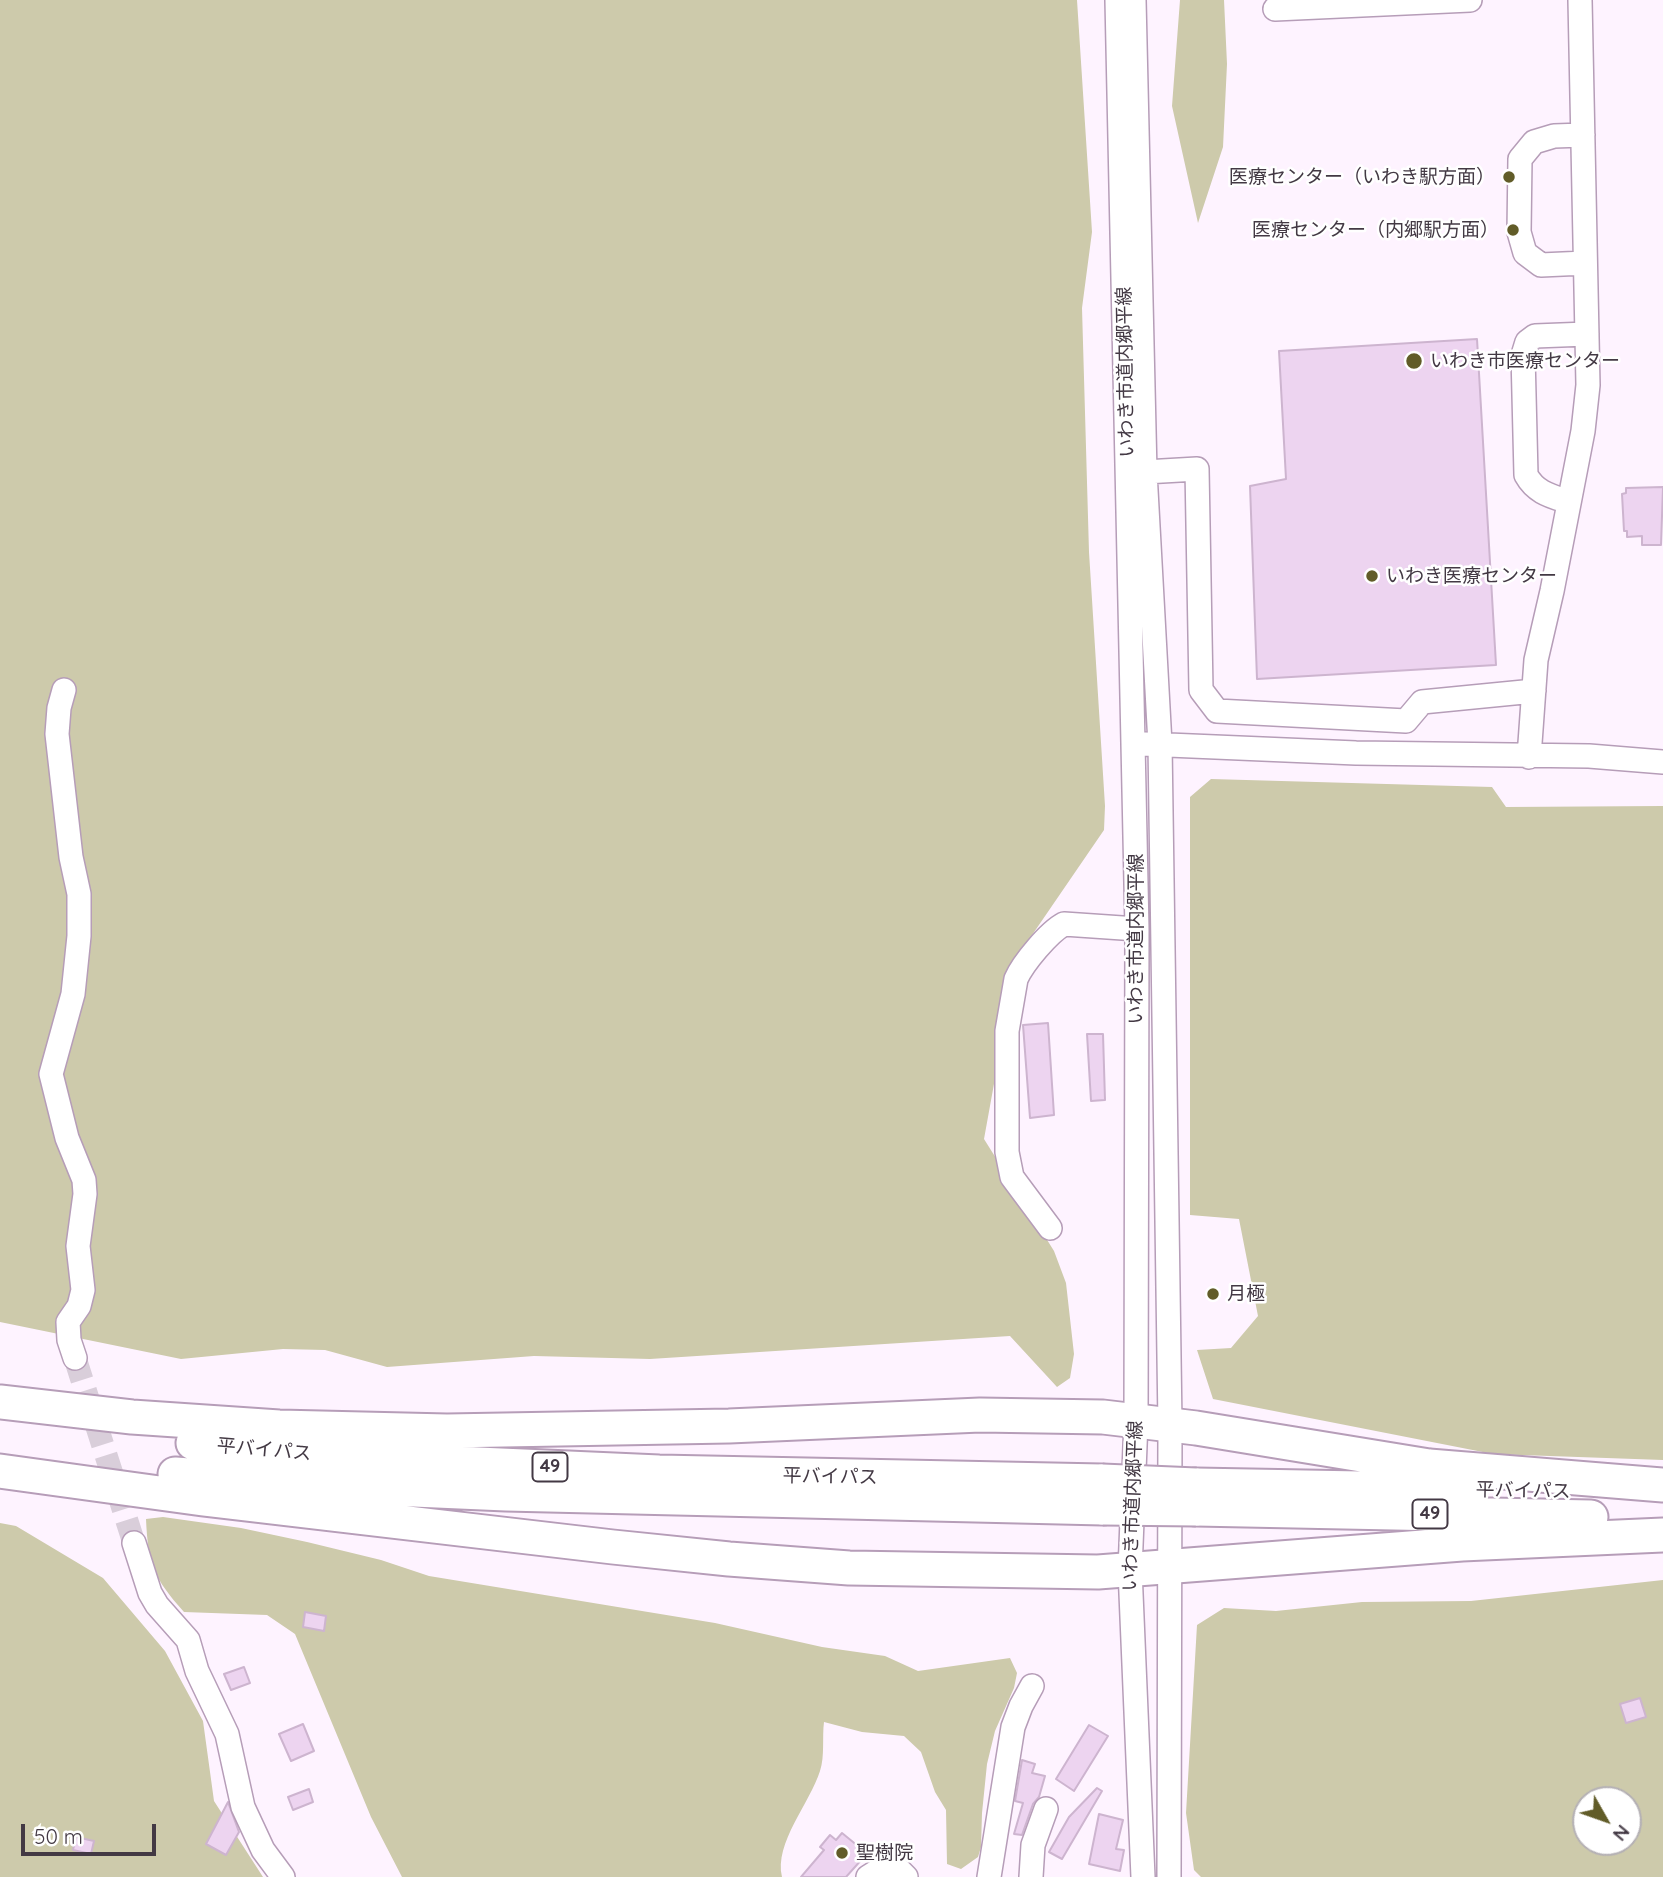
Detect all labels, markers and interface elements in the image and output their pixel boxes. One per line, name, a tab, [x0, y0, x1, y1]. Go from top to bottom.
place label: 医療センター（いわき駅方面）	[1229, 166, 1495, 188]
marker: 医療センター（いわき駅方面）	[1501, 169, 1517, 185]
place label: 医療センター（内郷駅方面）	[1252, 219, 1499, 241]
marker: 医療センター（内郷駅方面）	[1505, 222, 1521, 238]
street label: いわき市道内郷平線	[1113, 286, 1139, 458]
place label: いわき市医療センター	[1430, 350, 1620, 372]
marker: いわき市医療センター	[1404, 351, 1424, 371]
place label: いわき医療センター	[1386, 565, 1557, 587]
marker: いわき医療センター	[1364, 568, 1380, 584]
street label: いわき市道内郷平線	[1125, 854, 1147, 1024]
place label: 月極	[1227, 1283, 1265, 1305]
marker: 月極	[1205, 1286, 1221, 1302]
street label: いわき市道内郷平線	[1119, 1420, 1147, 1592]
street label: 平バイパス	[216, 1435, 312, 1465]
road number: 49	[532, 1452, 568, 1482]
street label: 平バイパス	[782, 1465, 878, 1489]
street label: 平バイパス	[1475, 1479, 1571, 1503]
road number: 49	[1412, 1499, 1448, 1528]
north arrow	[1572, 1786, 1642, 1856]
scale bar	[24, 1811, 159, 1855]
text: N	[1608, 1820, 1635, 1846]
text: 50 m	[34, 1823, 83, 1849]
place label: 聖樹院	[856, 1842, 913, 1864]
marker: 聖樹院	[834, 1845, 850, 1861]

